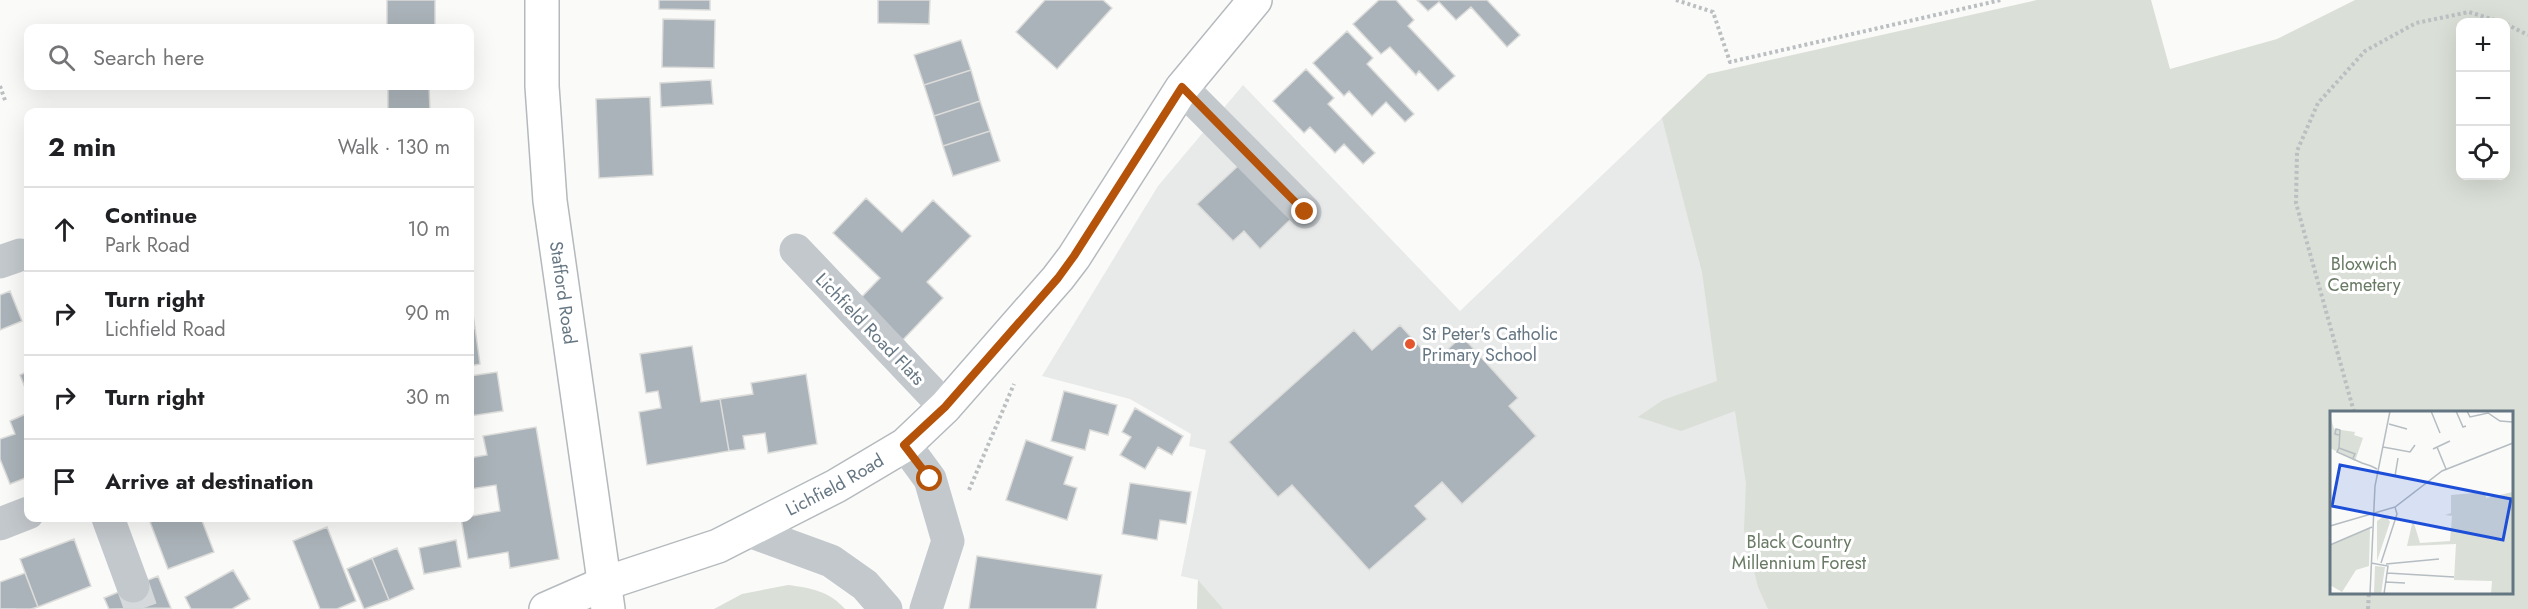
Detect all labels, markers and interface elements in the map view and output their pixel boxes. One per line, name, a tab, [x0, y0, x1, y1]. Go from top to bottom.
map controls	[2456, 18, 2510, 180]
button: +	[2456, 18, 2510, 72]
search box	[24, 24, 474, 90]
icon: search	[45, 41, 78, 74]
text: Search here	[93, 41, 204, 73]
button: −	[2456, 72, 2510, 126]
button: locate	[2456, 126, 2510, 180]
text: 2 min	[48, 128, 116, 166]
text: Walk · 130 m	[338, 133, 450, 162]
route end	[1291, 198, 1317, 224]
text: Continue	[105, 199, 197, 231]
icon: ahead	[48, 213, 81, 246]
text: 10 m	[407, 215, 450, 244]
text: Park Road	[105, 231, 190, 260]
street label: Stafford Road	[543, 240, 583, 346]
park label: Bloxwich Cemetery	[2327, 251, 2401, 298]
street label: Lichfield Road Flats	[809, 267, 931, 391]
text: Turn right	[105, 283, 205, 315]
icon: right	[48, 297, 81, 330]
text: 90 m	[405, 299, 450, 328]
text: Lichfield Road	[105, 315, 226, 344]
place label: St Peter's Catholic Primary School	[1422, 321, 1558, 368]
marker: St Peter's Catholic Primary School	[1403, 337, 1417, 351]
icon: right	[48, 381, 81, 414]
text: Turn right	[105, 381, 205, 413]
text: 30 m	[405, 383, 450, 412]
inset map	[2330, 411, 2513, 594]
street label: Lichfield Road	[781, 447, 889, 523]
icon: arrive	[48, 465, 81, 498]
text: Arrive at destination	[105, 465, 314, 497]
route start	[916, 465, 942, 491]
park label: Black Country Millennium Forest	[1732, 529, 1867, 576]

